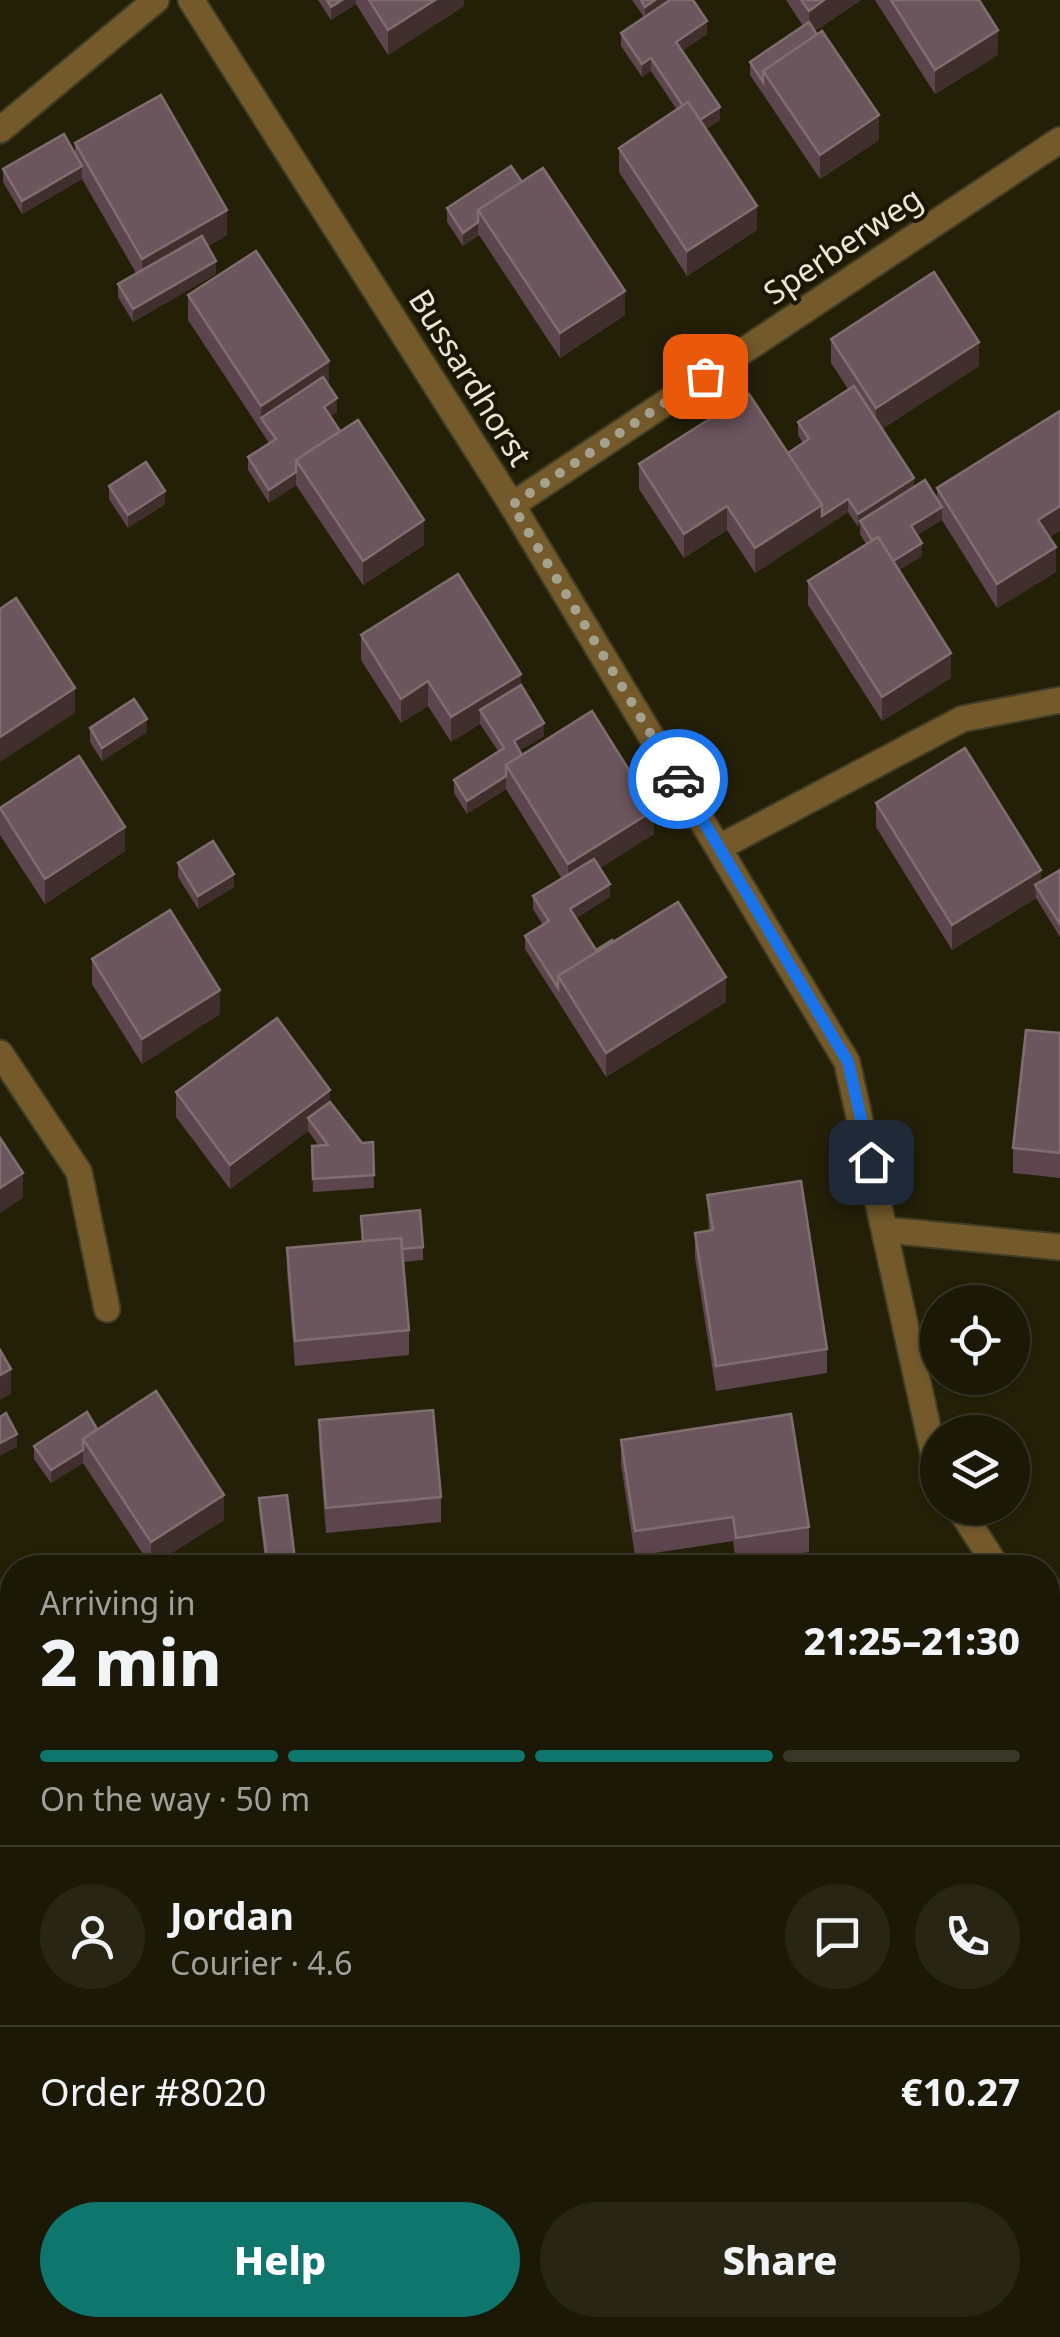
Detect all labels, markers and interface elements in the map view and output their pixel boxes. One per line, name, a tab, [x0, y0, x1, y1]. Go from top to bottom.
street label: Sperberweg	[755, 176, 930, 314]
street label: Bussardhorst	[400, 281, 543, 474]
pin	[663, 334, 748, 419]
icon: bag	[678, 349, 733, 404]
courier	[628, 729, 728, 829]
icon: car	[651, 752, 706, 807]
pin	[829, 1120, 914, 1205]
icon: home	[844, 1135, 899, 1190]
map controls	[920, 1285, 1030, 1525]
button: locate	[920, 1285, 1030, 1395]
button: layers	[920, 1415, 1030, 1525]
text: Arriving in	[40, 1581, 195, 1624]
text: 21:25–21:30	[804, 1614, 1020, 1666]
text: 2 min	[40, 1617, 222, 1705]
text: On the way · 50 m	[40, 1777, 310, 1820]
button: person	[40, 1884, 145, 1989]
button: chat	[785, 1884, 890, 1989]
button: phone	[915, 1884, 1020, 1989]
text: Jordan	[170, 1889, 294, 1941]
text: Courier · 4.6	[170, 1941, 353, 1984]
text: Order #8020	[40, 2065, 266, 2117]
text: €10.27	[901, 2065, 1020, 2117]
button: Help	[40, 2202, 520, 2317]
button: Share	[540, 2202, 1020, 2317]

